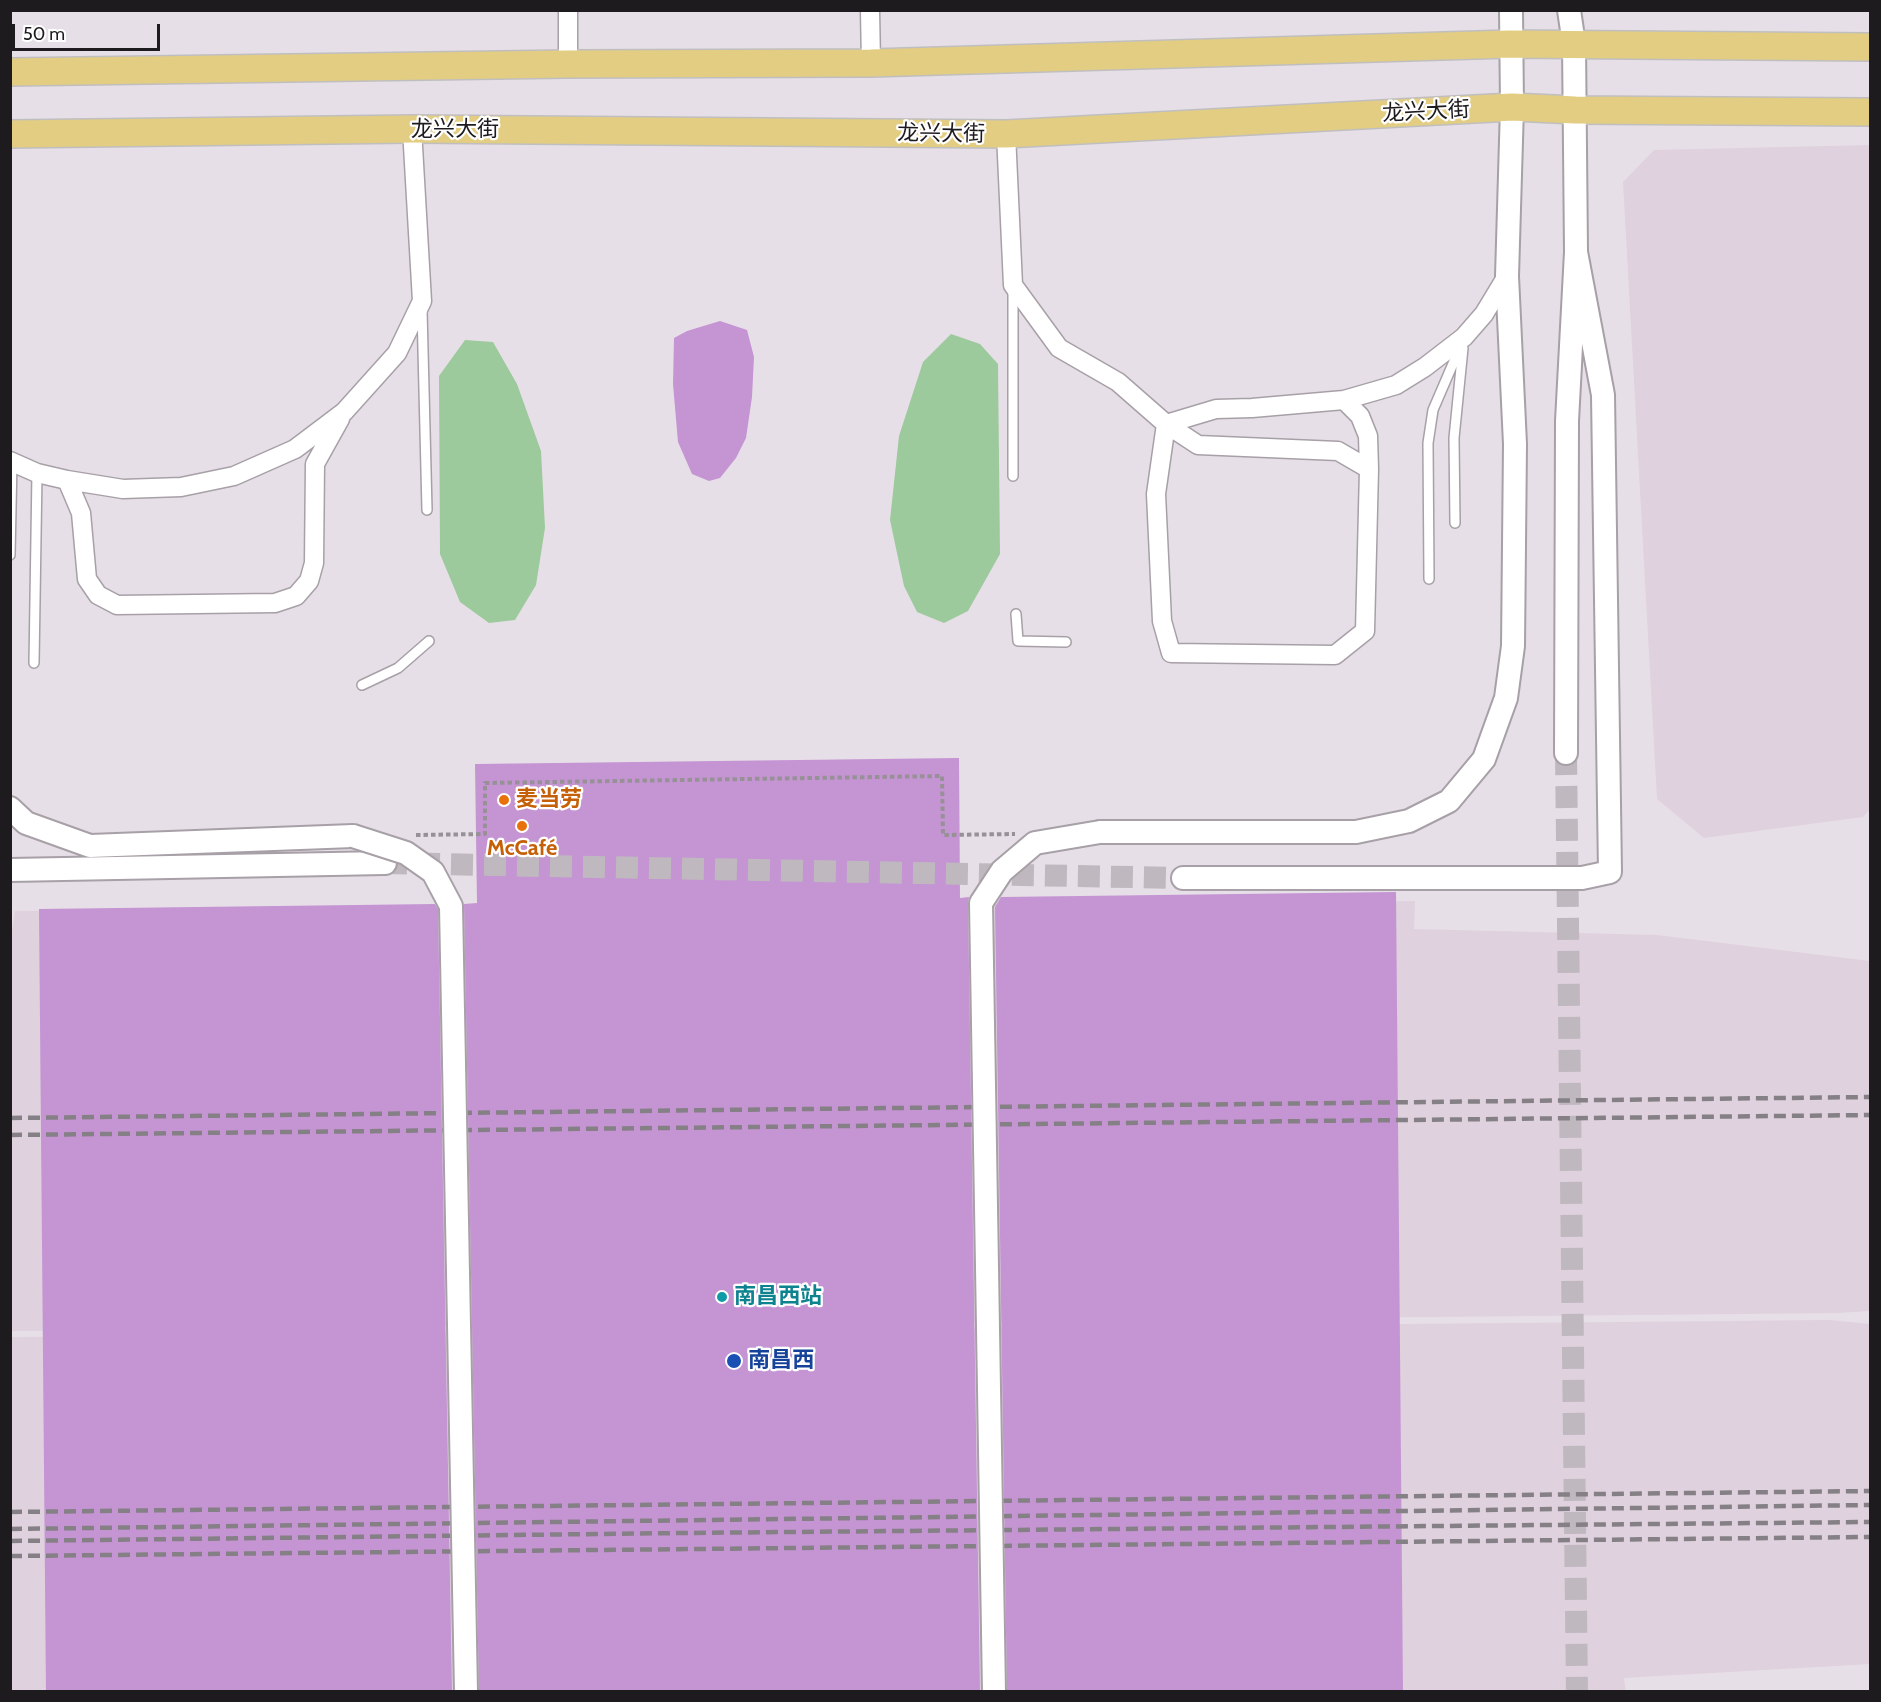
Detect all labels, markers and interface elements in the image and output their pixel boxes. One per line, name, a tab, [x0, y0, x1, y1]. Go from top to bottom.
scale bar	[15, 12, 164, 50]
text: 50 m	[23, 23, 65, 45]
street label: 龙兴大街	[1381, 97, 1471, 127]
street label: 龙兴大街	[411, 117, 499, 143]
street label: 龙兴大街	[897, 120, 985, 148]
place label: 麦当劳	[516, 787, 582, 813]
marker: 麦当劳	[497, 793, 511, 807]
marker: McCafé	[515, 819, 529, 833]
place label: McCafé	[487, 836, 557, 862]
place label: 南昌西站	[734, 1284, 822, 1310]
marker: 南昌西站	[715, 1290, 729, 1304]
place label: 南昌西	[748, 1348, 814, 1374]
marker: 南昌西	[725, 1352, 743, 1370]

